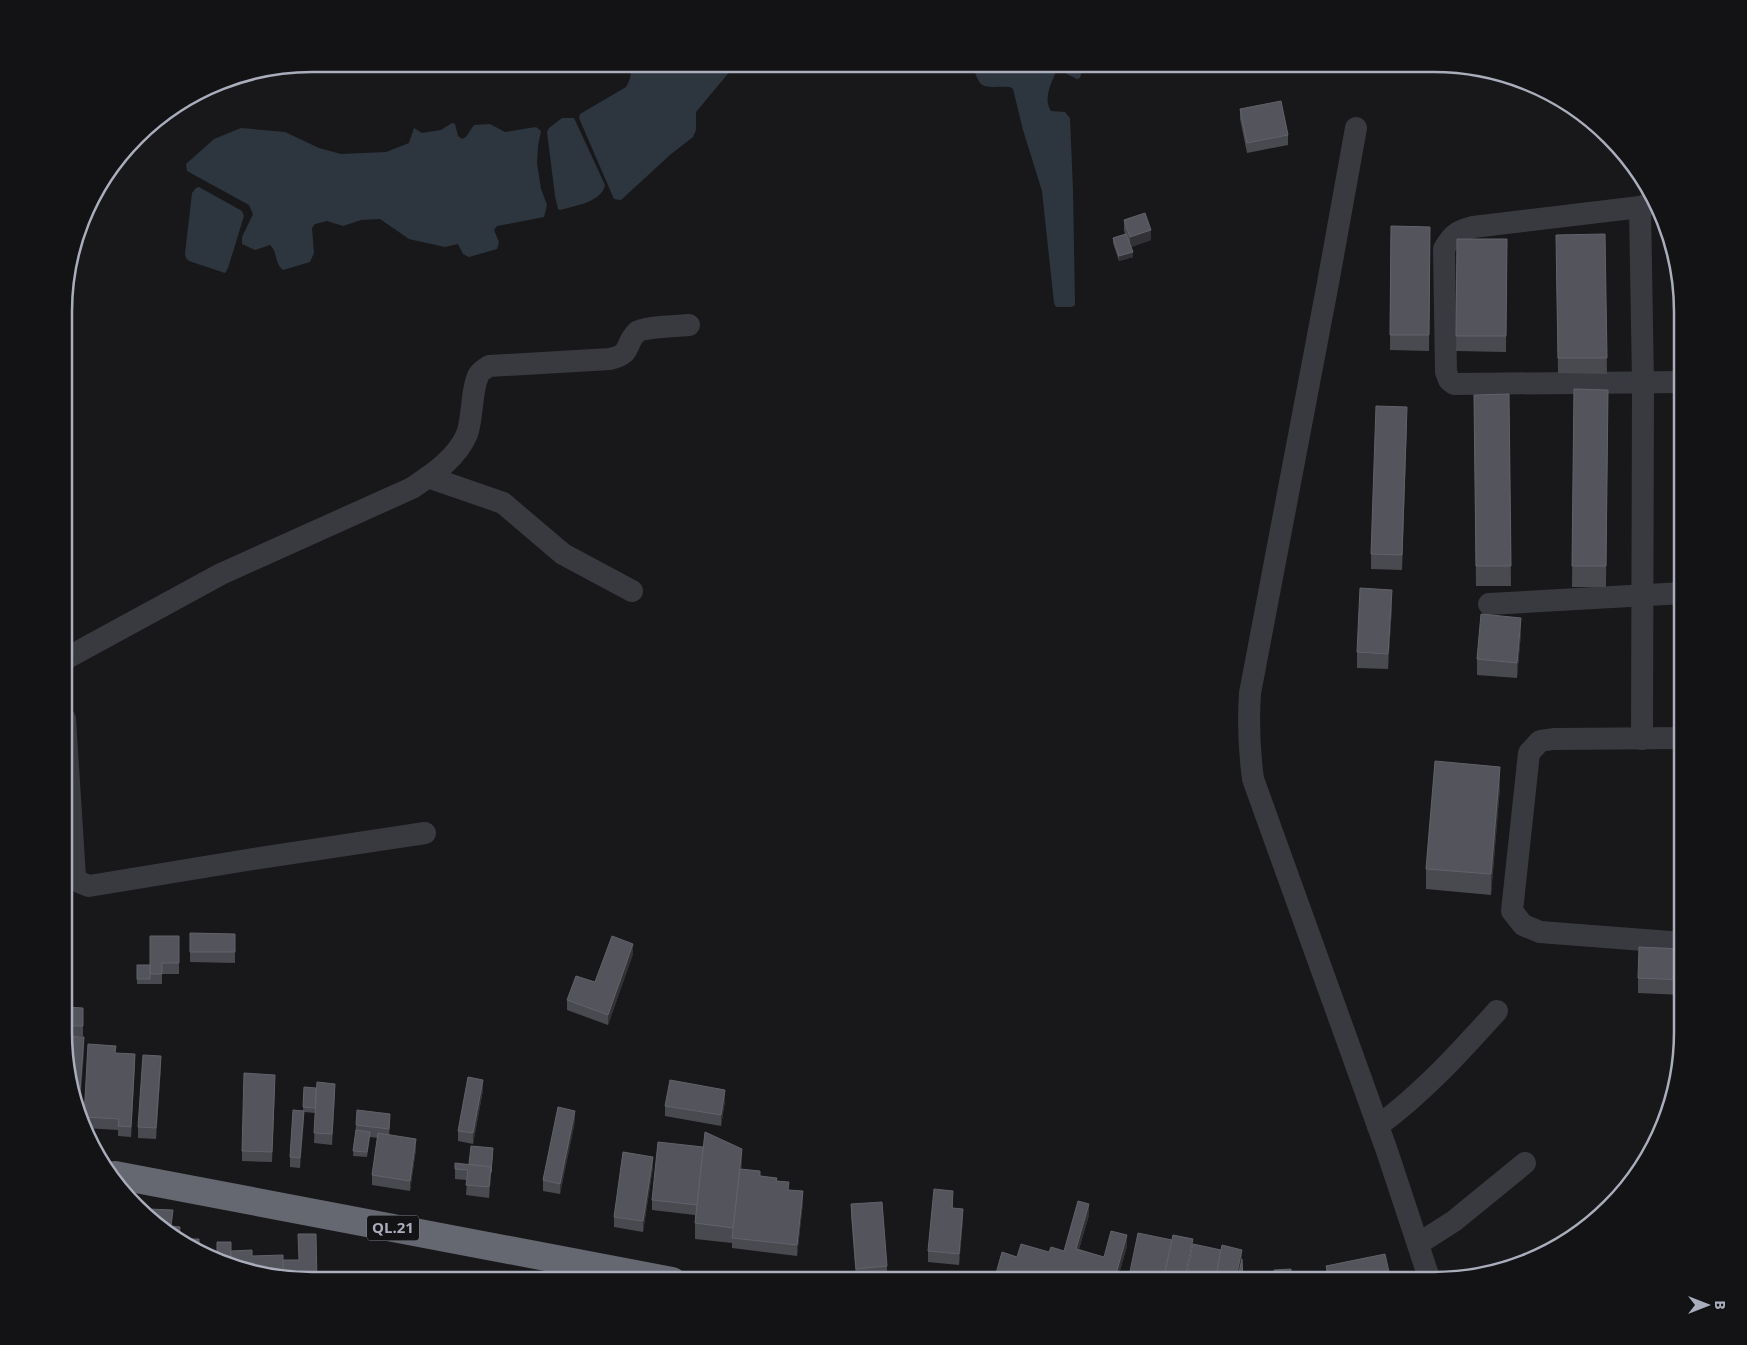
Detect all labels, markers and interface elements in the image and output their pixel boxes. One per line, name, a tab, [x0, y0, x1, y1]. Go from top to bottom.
road number: QL.21	[367, 1216, 419, 1240]
north arrow	[1682, 1280, 1732, 1330]
text: B	[1711, 1300, 1730, 1310]

